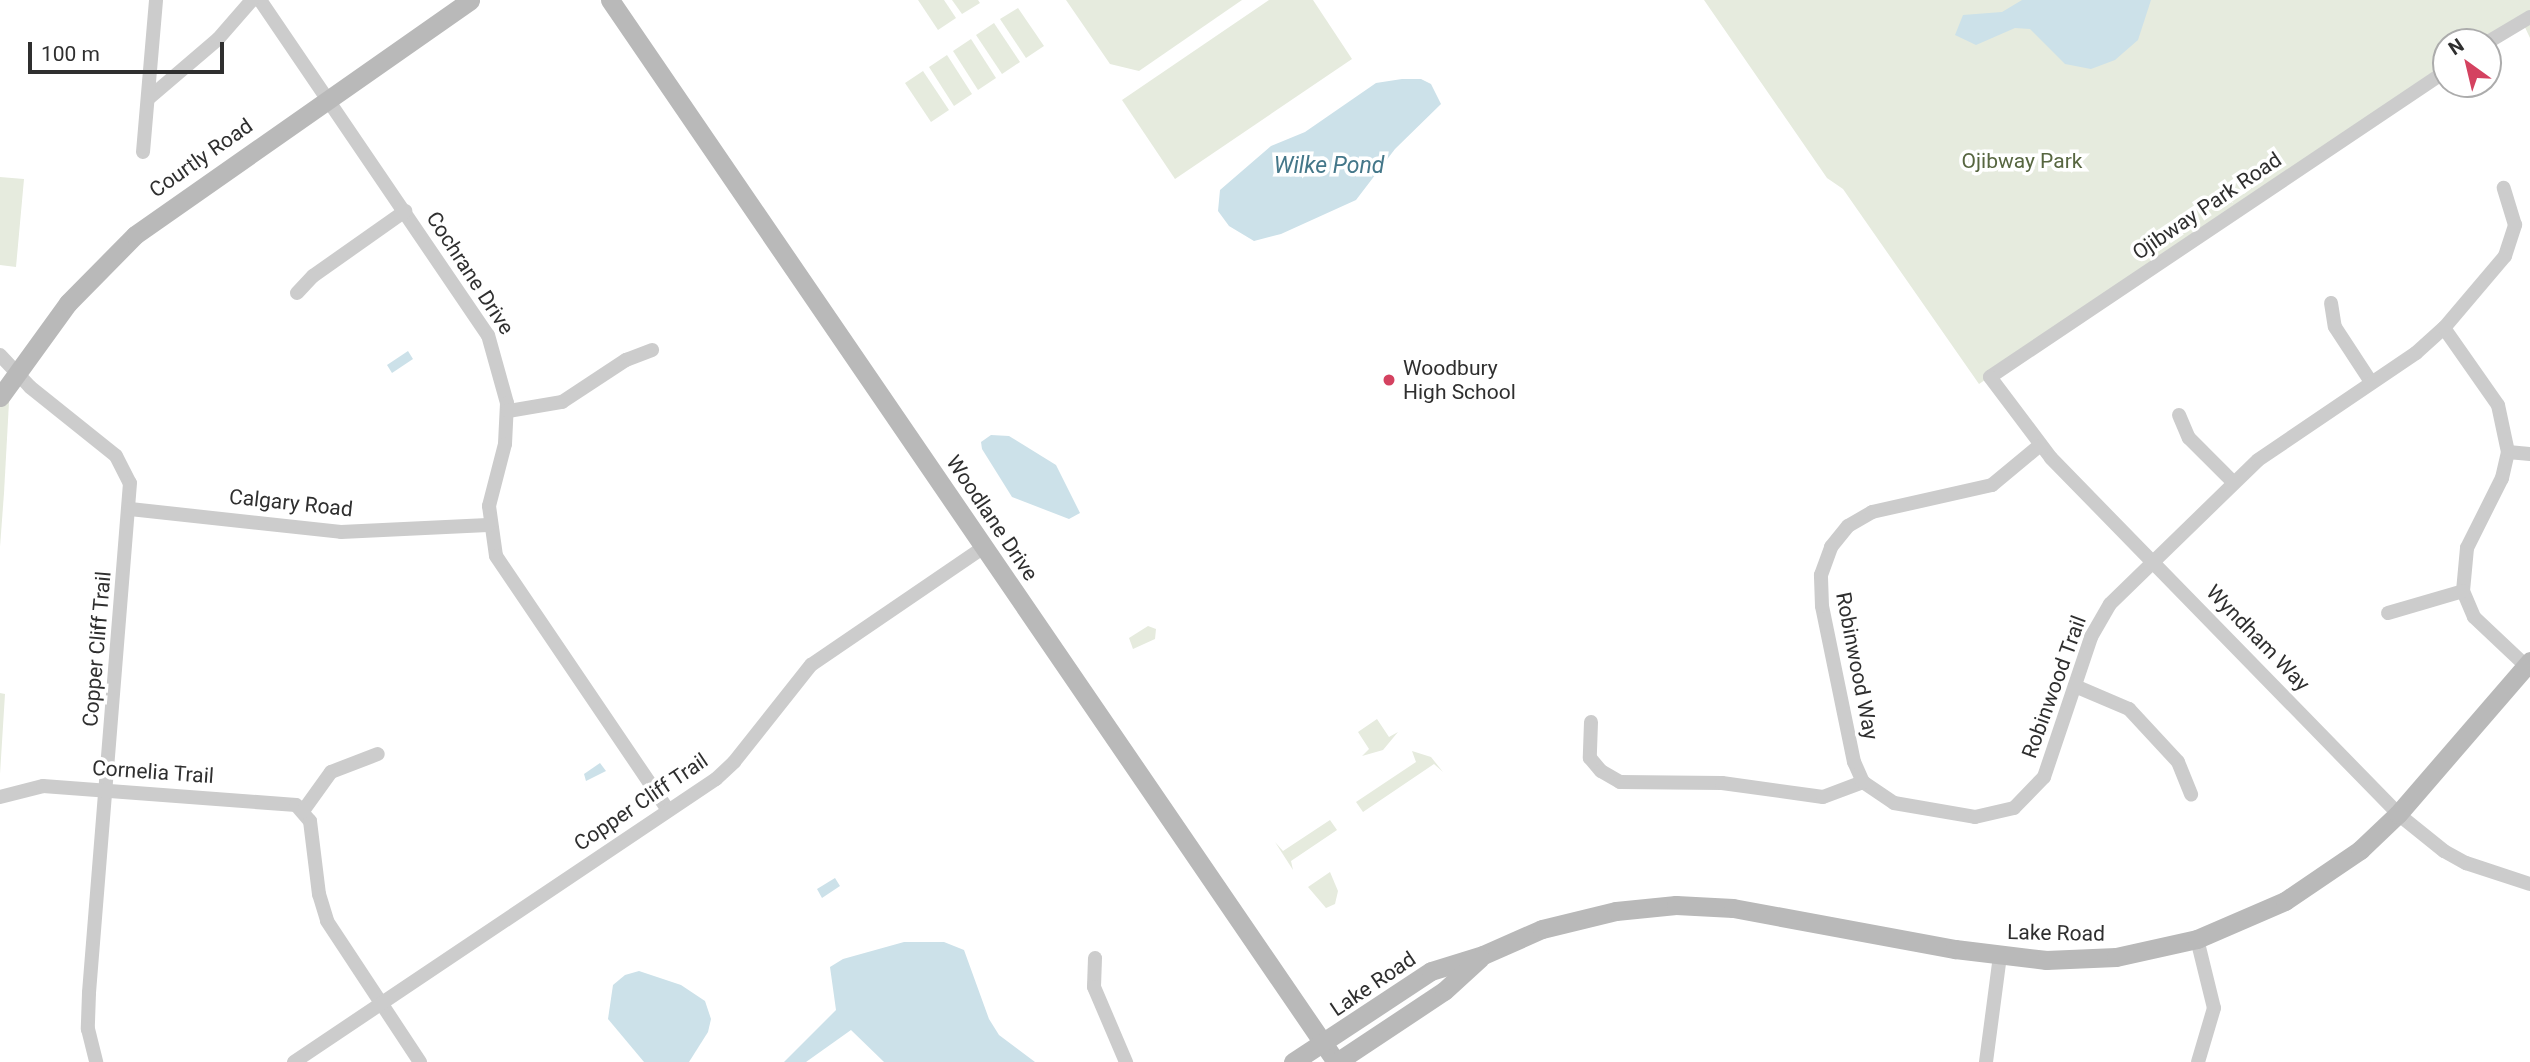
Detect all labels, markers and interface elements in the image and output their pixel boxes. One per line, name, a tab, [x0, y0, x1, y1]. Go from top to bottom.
scale bar	[32, 28, 228, 72]
north arrow	[2432, 28, 2502, 98]
text: N	[2444, 34, 2468, 60]
text: 100 m	[41, 42, 100, 66]
street label: Courtly Road	[145, 113, 257, 203]
street label: Ojibway Park Road	[2128, 147, 2286, 265]
park label: Ojibway Park	[1962, 148, 2082, 174]
water label: Wilke Pond	[1274, 152, 1384, 180]
street label: Cochrane Drive	[421, 207, 519, 339]
place label: Woodbury High School	[1403, 355, 1516, 405]
marker: Woodbury High School	[1381, 372, 1397, 388]
street label: Woodlane Drive	[941, 451, 1043, 585]
street label: Calgary Road	[228, 484, 354, 522]
street label: Copper Cliff Trail	[78, 570, 116, 728]
street label: Wyndham Way	[2201, 580, 2315, 696]
street label: Robinwood Way	[1830, 590, 1884, 742]
street label: Robinwood Trail	[2016, 612, 2092, 762]
street label: Copper Cliff Trail	[569, 748, 713, 856]
street label: Cornelia Trail	[91, 755, 215, 789]
street label: Lake Road	[2007, 920, 2105, 946]
street label: Lake Road	[1325, 946, 1421, 1022]

